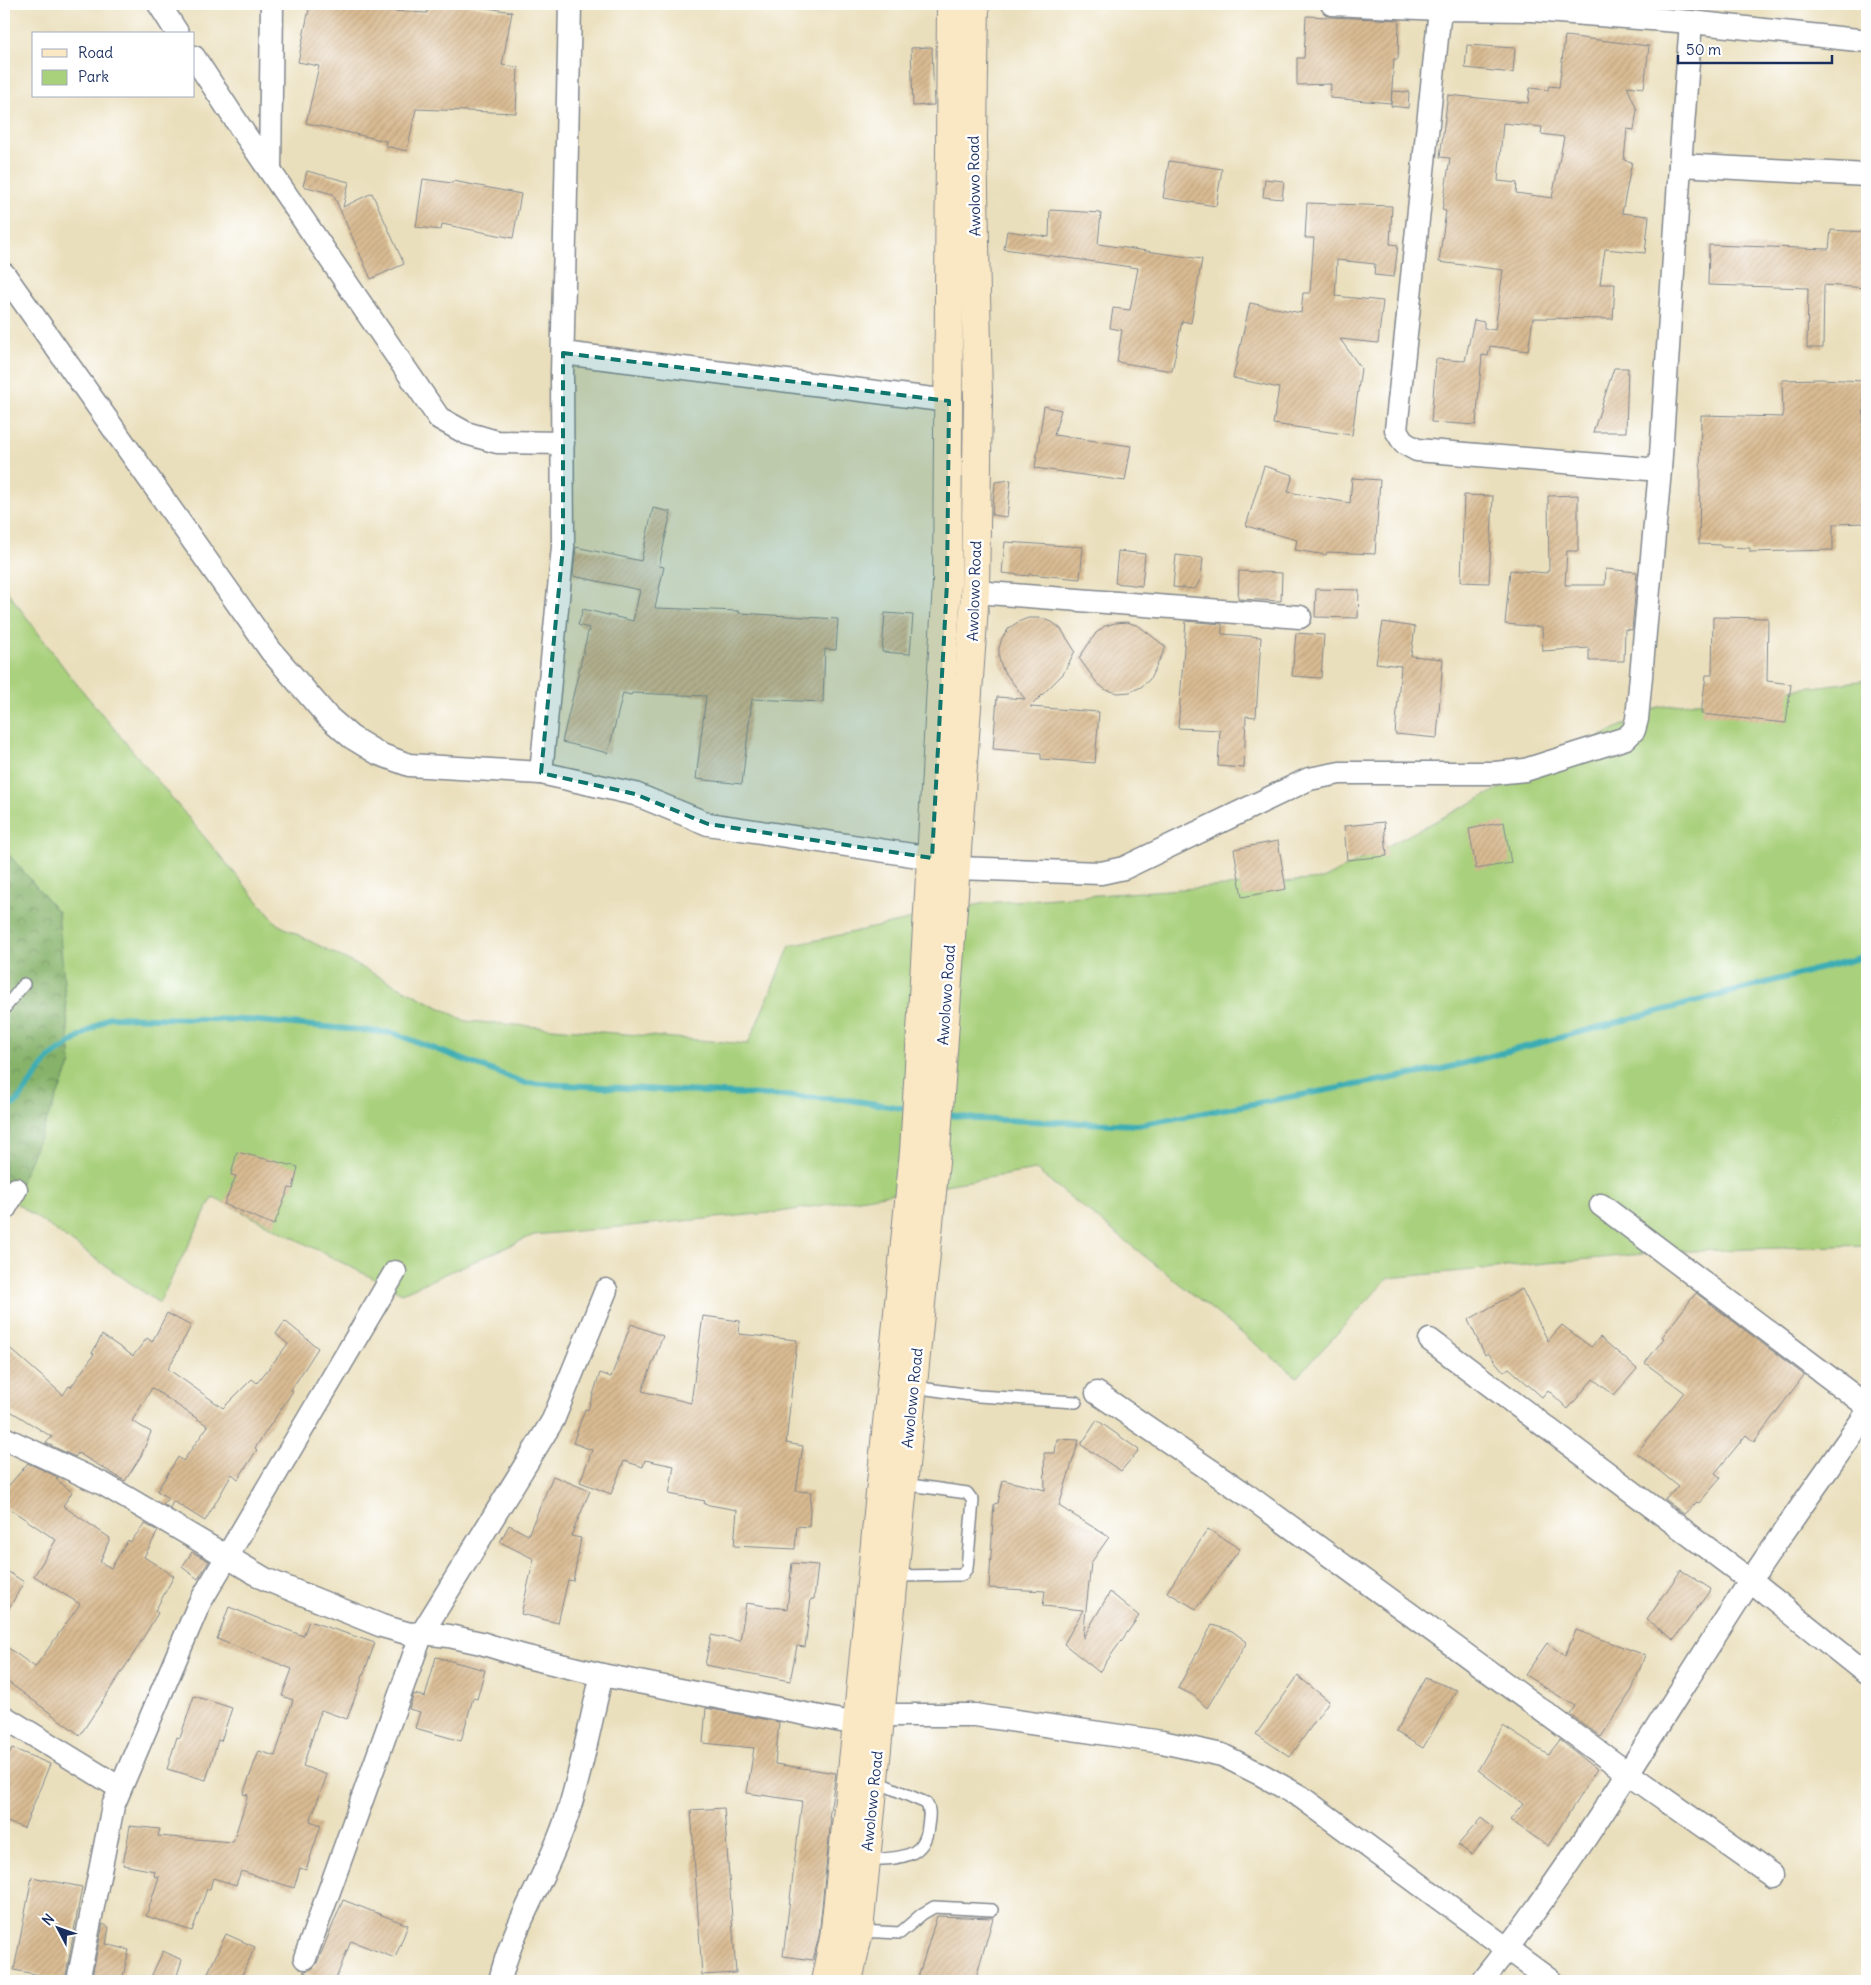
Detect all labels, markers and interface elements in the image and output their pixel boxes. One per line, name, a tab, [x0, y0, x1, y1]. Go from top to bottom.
legend	[32, 32, 195, 98]
scale bar	[1678, 32, 1832, 64]
text: 50 m	[1686, 40, 1721, 59]
text: Road	[78, 43, 113, 62]
text: Park	[78, 67, 109, 86]
street label: Awolowo Road	[964, 135, 984, 236]
street label: Awolowo Road	[963, 540, 985, 642]
street label: Awolowo Road	[933, 944, 959, 1046]
street label: Awolowo Road	[897, 1347, 927, 1449]
street label: Awolowo Road	[857, 1750, 887, 1852]
north arrow	[32, 1902, 82, 1952]
text: N	[38, 1910, 58, 1929]

